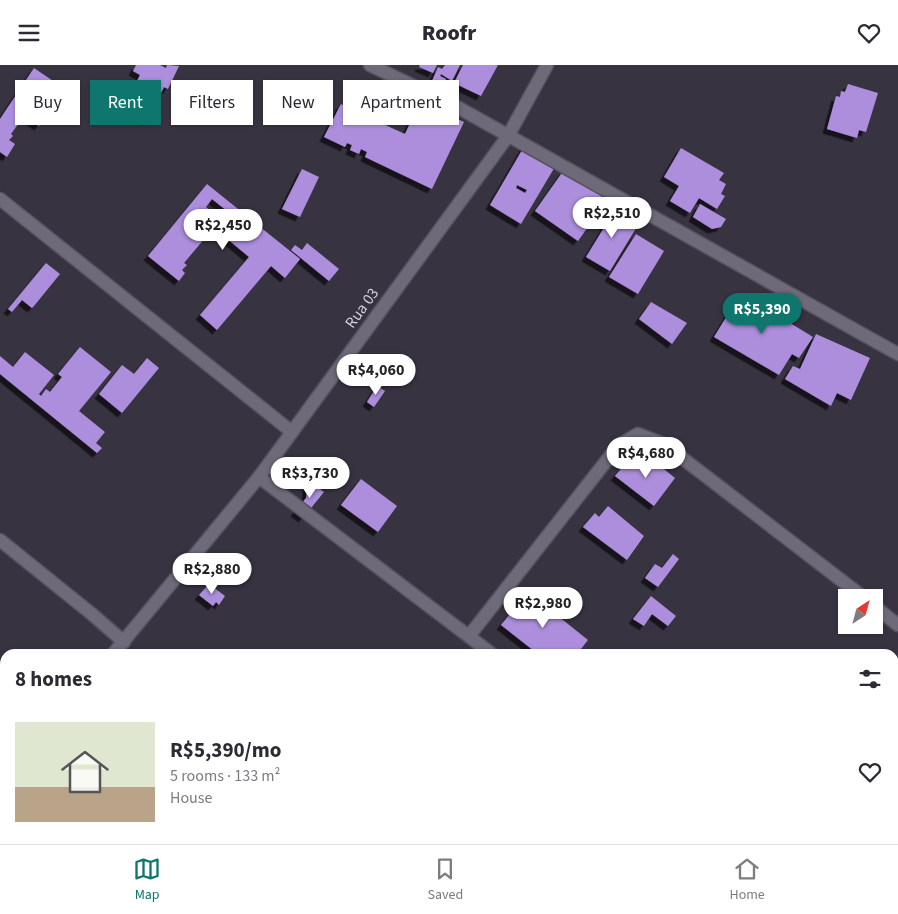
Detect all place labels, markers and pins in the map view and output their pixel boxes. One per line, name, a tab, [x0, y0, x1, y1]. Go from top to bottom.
pin: R$2,510	[566, 197, 658, 239]
pin: R$2,450	[177, 209, 269, 251]
pin: R$5,390	[716, 293, 808, 335]
pin: R$4,060	[330, 353, 422, 396]
pin: R$4,680	[600, 437, 692, 479]
pin: R$3,730	[264, 457, 356, 499]
pin: R$2,880	[166, 553, 258, 595]
pin: R$2,980	[497, 587, 589, 629]

